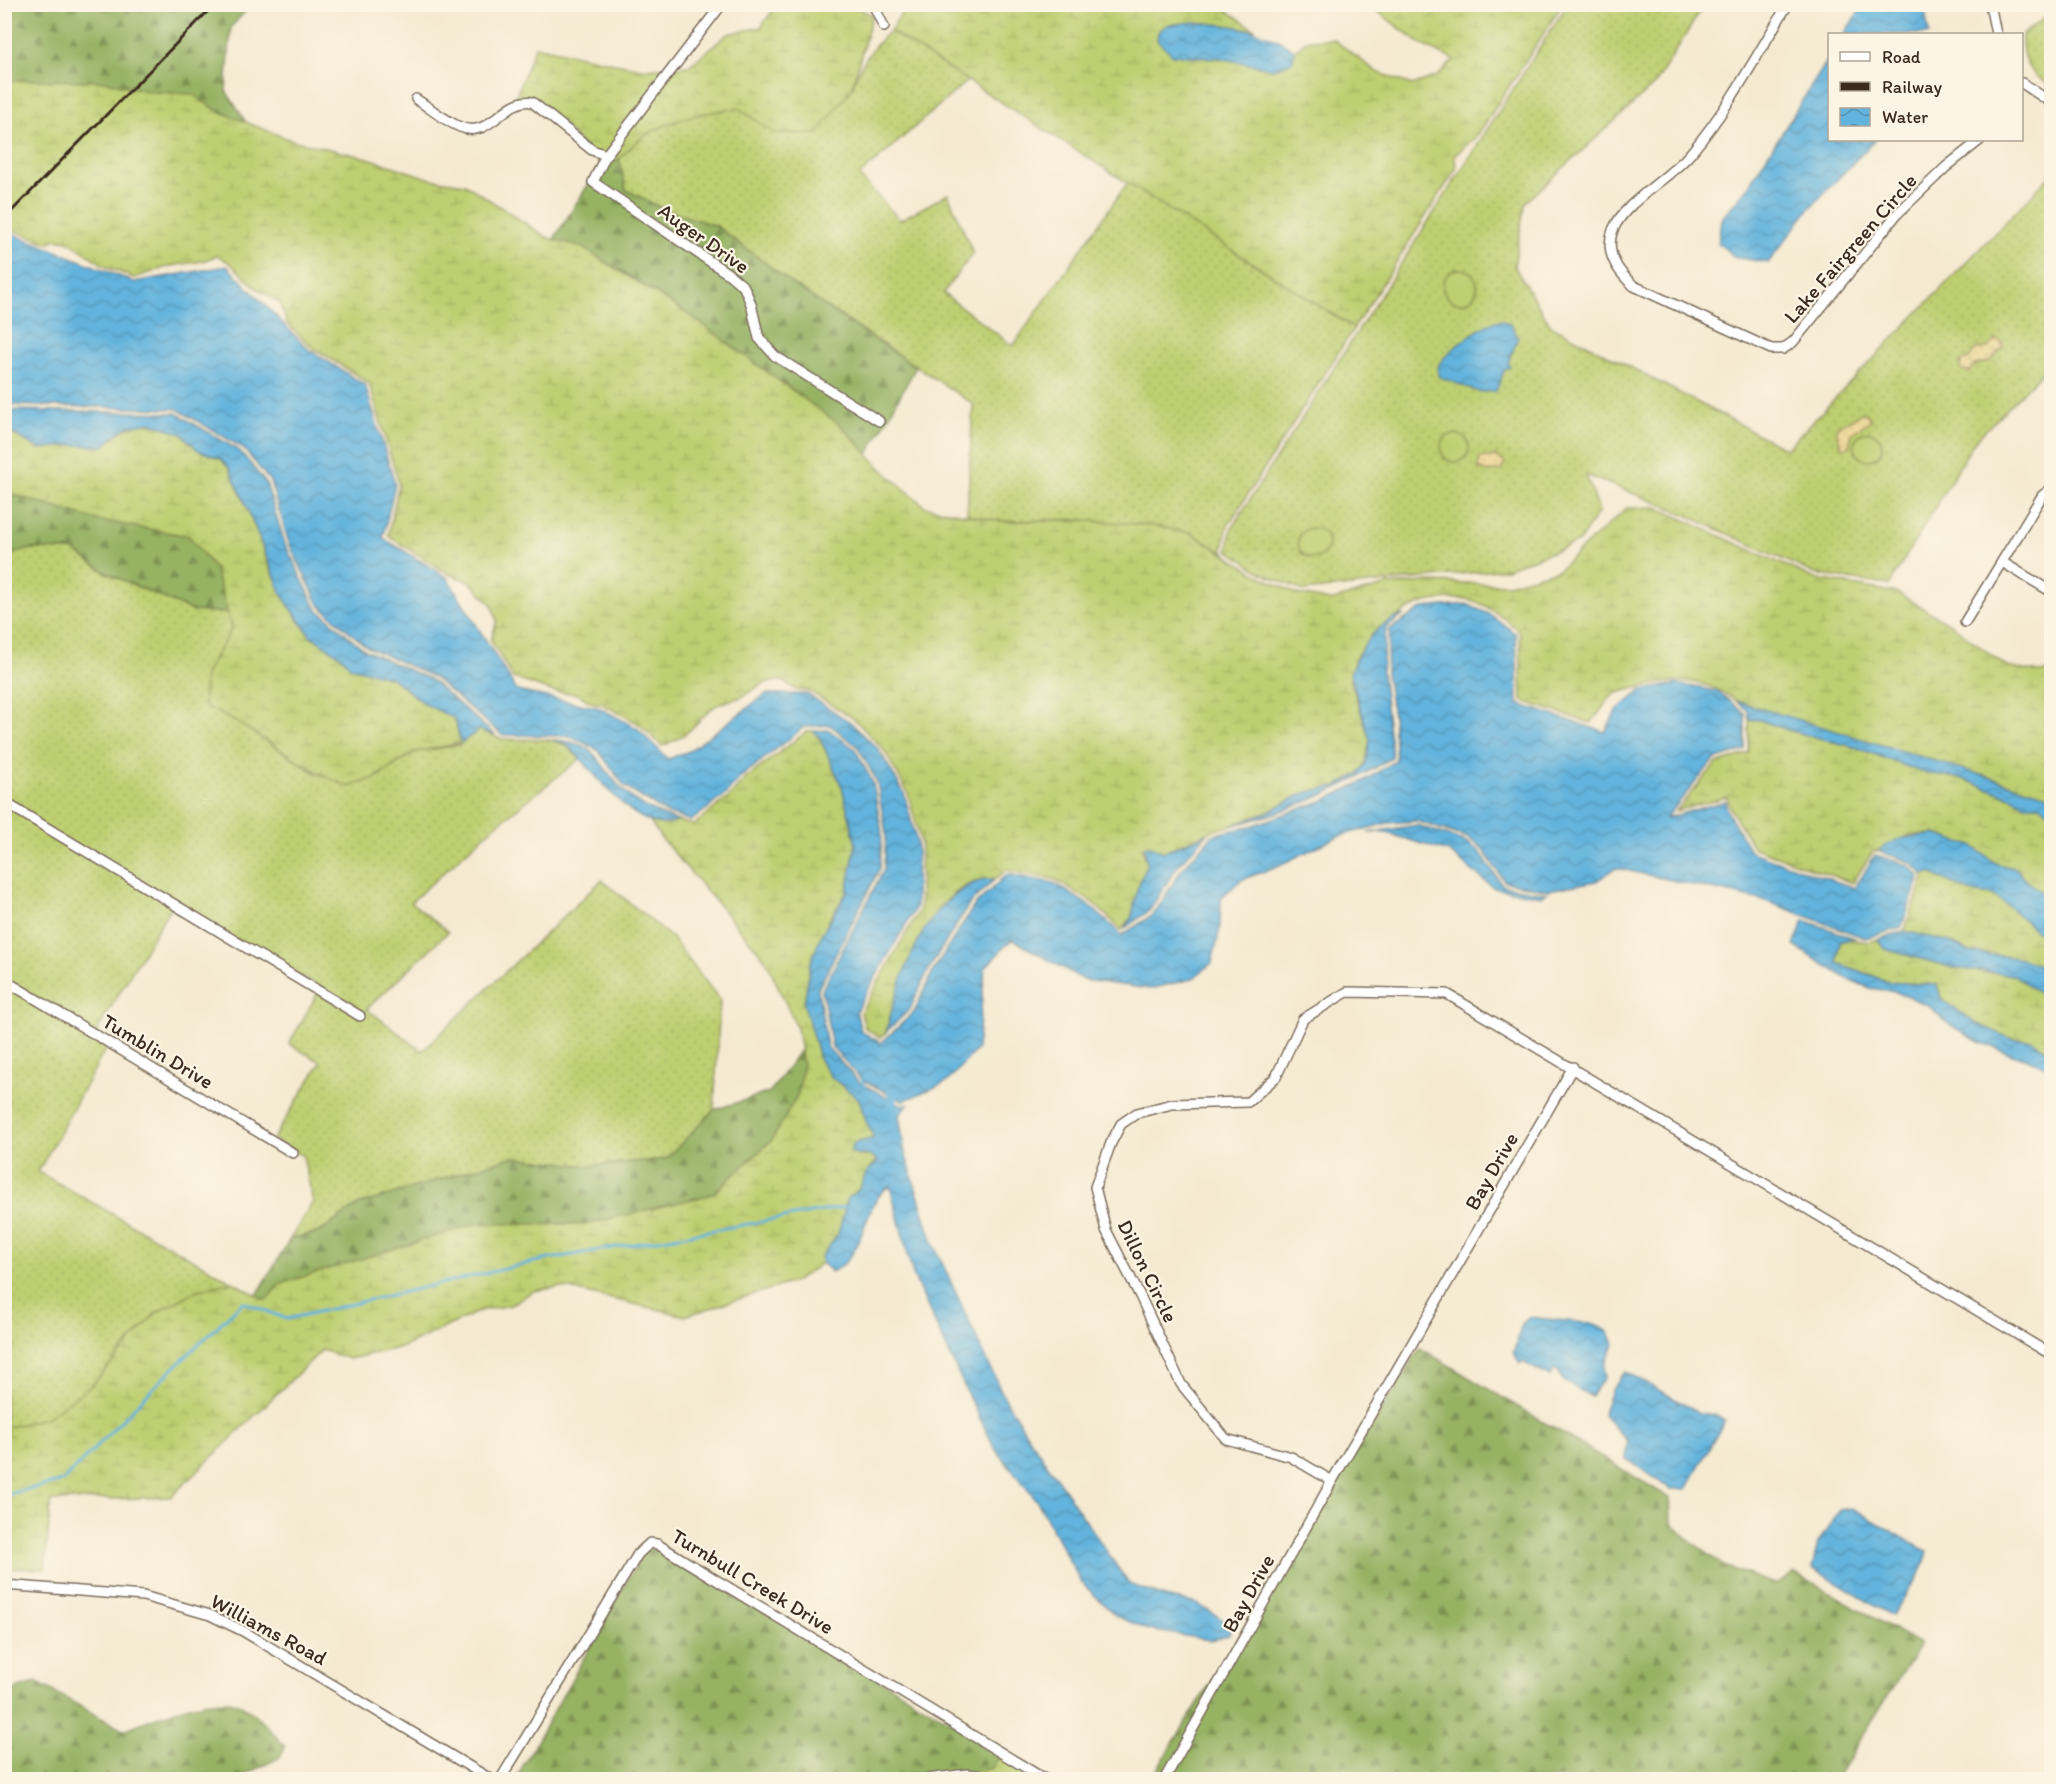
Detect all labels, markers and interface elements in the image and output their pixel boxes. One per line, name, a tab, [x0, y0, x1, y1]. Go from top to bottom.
legend	[1828, 33, 2023, 141]
text: Road	[1882, 46, 1921, 68]
text: Railway	[1882, 76, 1943, 98]
text: Water	[1882, 106, 1928, 128]
street label: Lake Fairgreen Circle	[1778, 168, 1922, 328]
street label: Auger Drive	[654, 197, 754, 279]
street label: Tumblin Drive	[98, 1008, 218, 1094]
street label: Bay Drive	[1459, 1128, 1523, 1214]
street label: Dillon Circle	[1112, 1216, 1184, 1326]
street label: Turnbull Creek Drive	[668, 1523, 838, 1639]
street label: Bay Drive	[1216, 1550, 1280, 1636]
street label: Williams Road	[207, 1588, 331, 1670]

